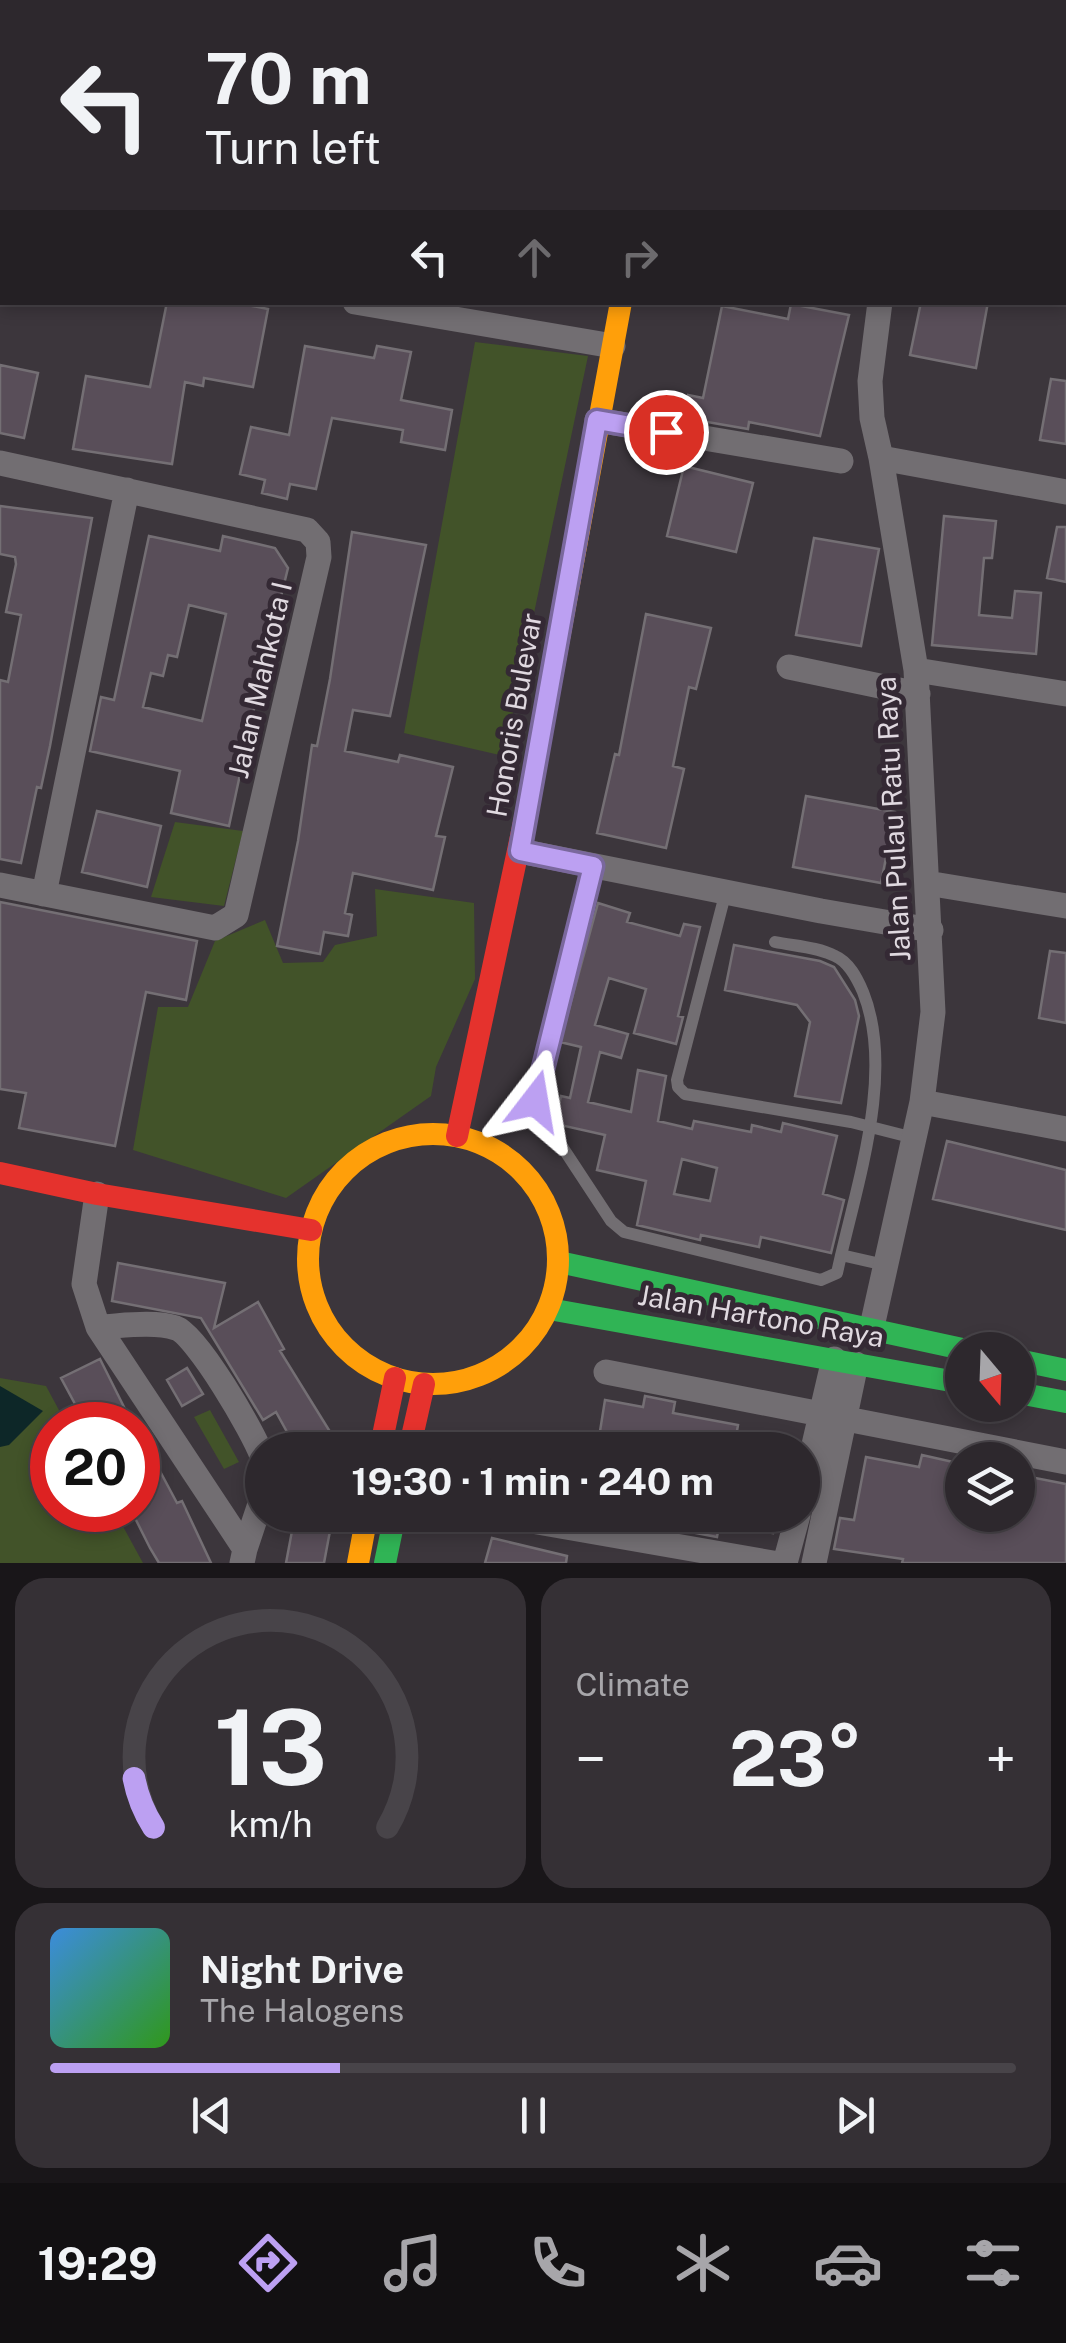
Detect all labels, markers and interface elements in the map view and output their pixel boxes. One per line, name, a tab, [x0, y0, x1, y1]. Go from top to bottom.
text: 70 m	[205, 37, 372, 120]
icon: left	[40, 40, 170, 170]
text: Turn left	[205, 121, 381, 174]
icon: left	[402, 230, 457, 285]
icon: ahead	[507, 230, 562, 285]
icon: right	[612, 230, 667, 285]
pin	[624, 390, 709, 475]
icon: arrive	[639, 405, 694, 460]
street label: Jalan Mahkota I	[221, 578, 298, 781]
street label: Honoris Bulevar	[479, 610, 548, 820]
street label: Jalan Pulau Ratu Raya	[869, 676, 916, 962]
position arrow	[483, 1049, 587, 1153]
street label: Jalan Hartono Raya	[635, 1278, 887, 1353]
north arrow	[945, 1332, 1035, 1422]
map controls	[945, 1332, 1035, 1532]
speed limit sign: 20	[30, 1402, 160, 1532]
button: layers	[945, 1442, 1035, 1532]
text: 19:30 · 1 min · 240 m	[351, 1459, 714, 1504]
text: Climate	[576, 1666, 690, 1703]
text: 13	[213, 1686, 327, 1808]
text: 23°	[729, 1715, 862, 1803]
text: −	[576, 1727, 606, 1791]
text: +	[986, 1727, 1016, 1791]
text: km/h	[228, 1803, 312, 1845]
text: Night Drive	[200, 1947, 404, 1992]
text: The Halogens	[200, 1992, 404, 2029]
icon: previous	[184, 2088, 239, 2143]
icon: pause	[506, 2088, 561, 2143]
icon: next	[828, 2088, 883, 2143]
icon: directions	[233, 2228, 303, 2298]
icon: music	[378, 2228, 448, 2298]
icon: phone	[523, 2228, 593, 2298]
icon: climate	[668, 2228, 738, 2298]
icon: car	[813, 2228, 883, 2298]
icon: filters	[958, 2228, 1028, 2298]
text: 19:29	[38, 2237, 158, 2290]

